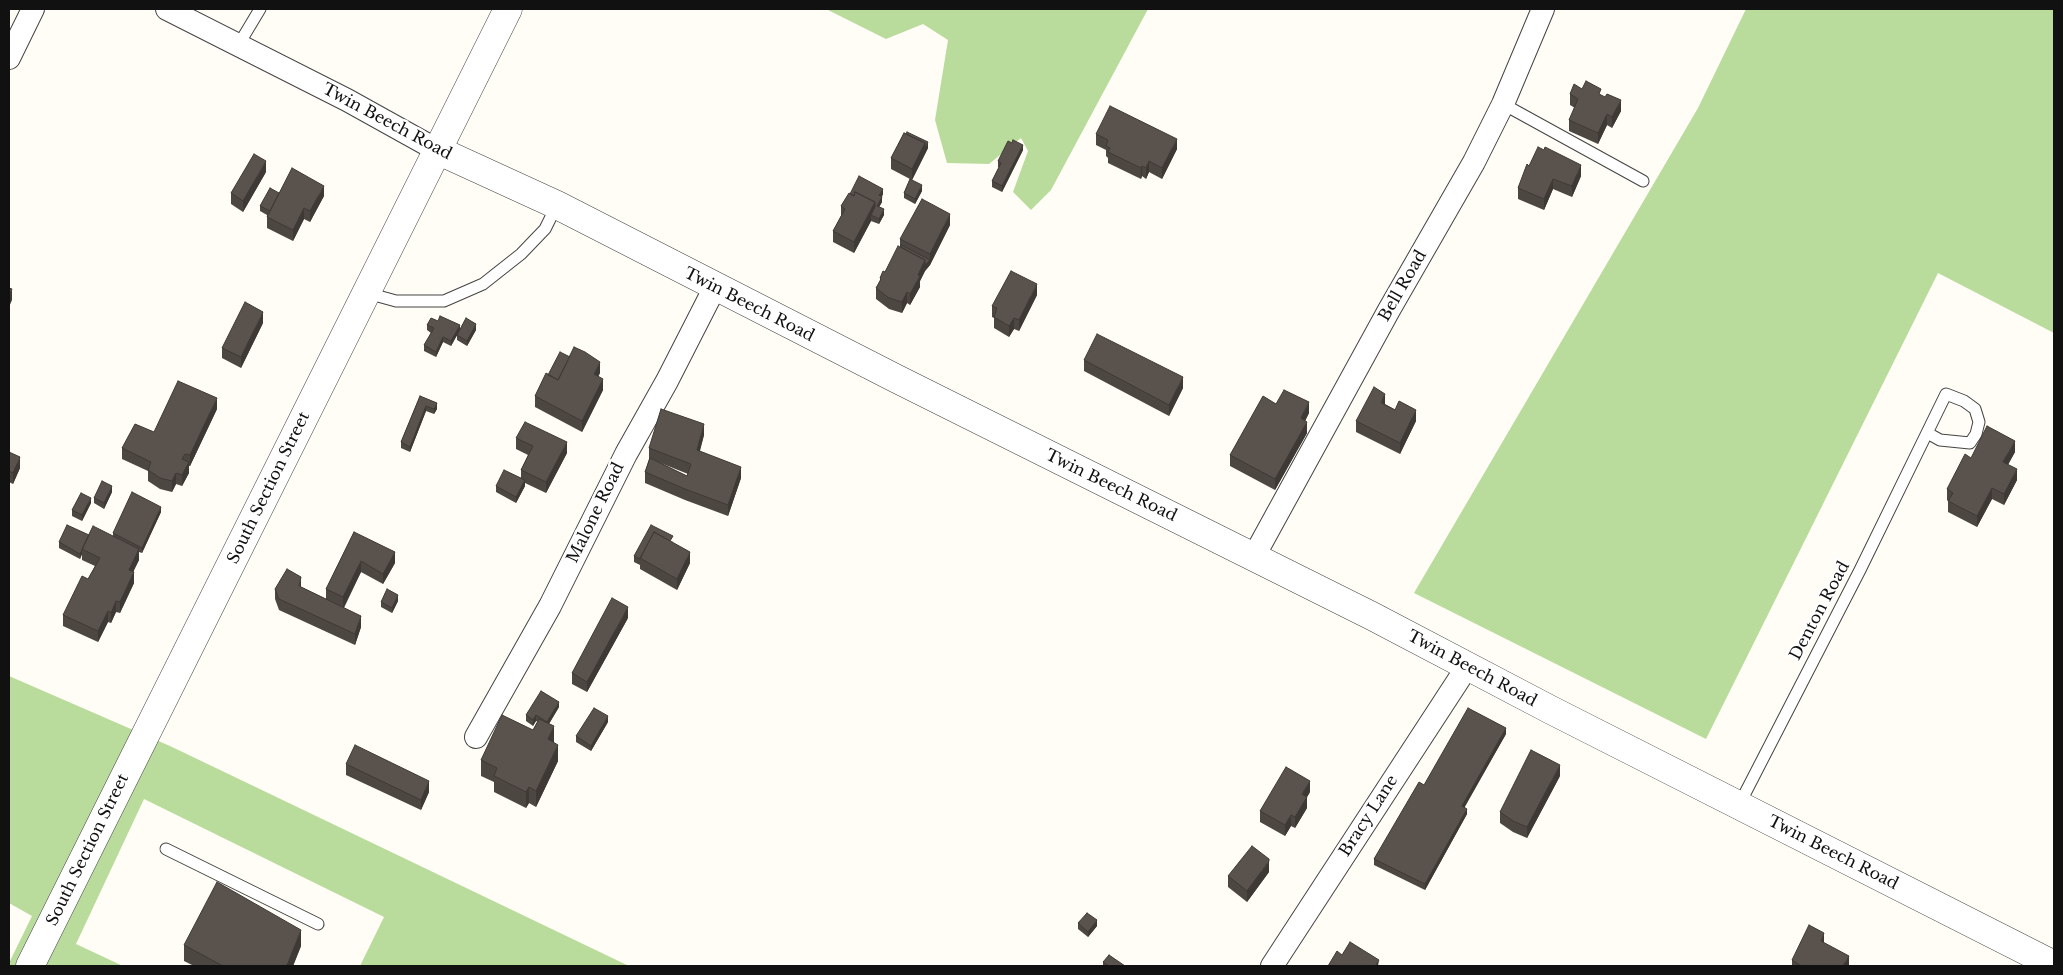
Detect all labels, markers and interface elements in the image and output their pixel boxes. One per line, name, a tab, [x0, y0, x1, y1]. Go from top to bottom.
street label: Twin Beech Road	[319, 80, 455, 164]
street label: Bell Road	[1375, 247, 1431, 325]
street label: Twin Beech Road	[681, 264, 817, 346]
street label: South Section Street	[224, 409, 314, 567]
street label: Twin Beech Road	[1042, 446, 1180, 526]
street label: Malone Road	[563, 460, 629, 566]
street label: Denton Road	[1786, 558, 1854, 664]
street label: Twin Beech Road	[1404, 627, 1540, 711]
street label: South Section Street	[43, 771, 133, 929]
street label: Bracy Lane	[1336, 772, 1402, 860]
street label: Twin Beech Road	[1765, 812, 1901, 894]

